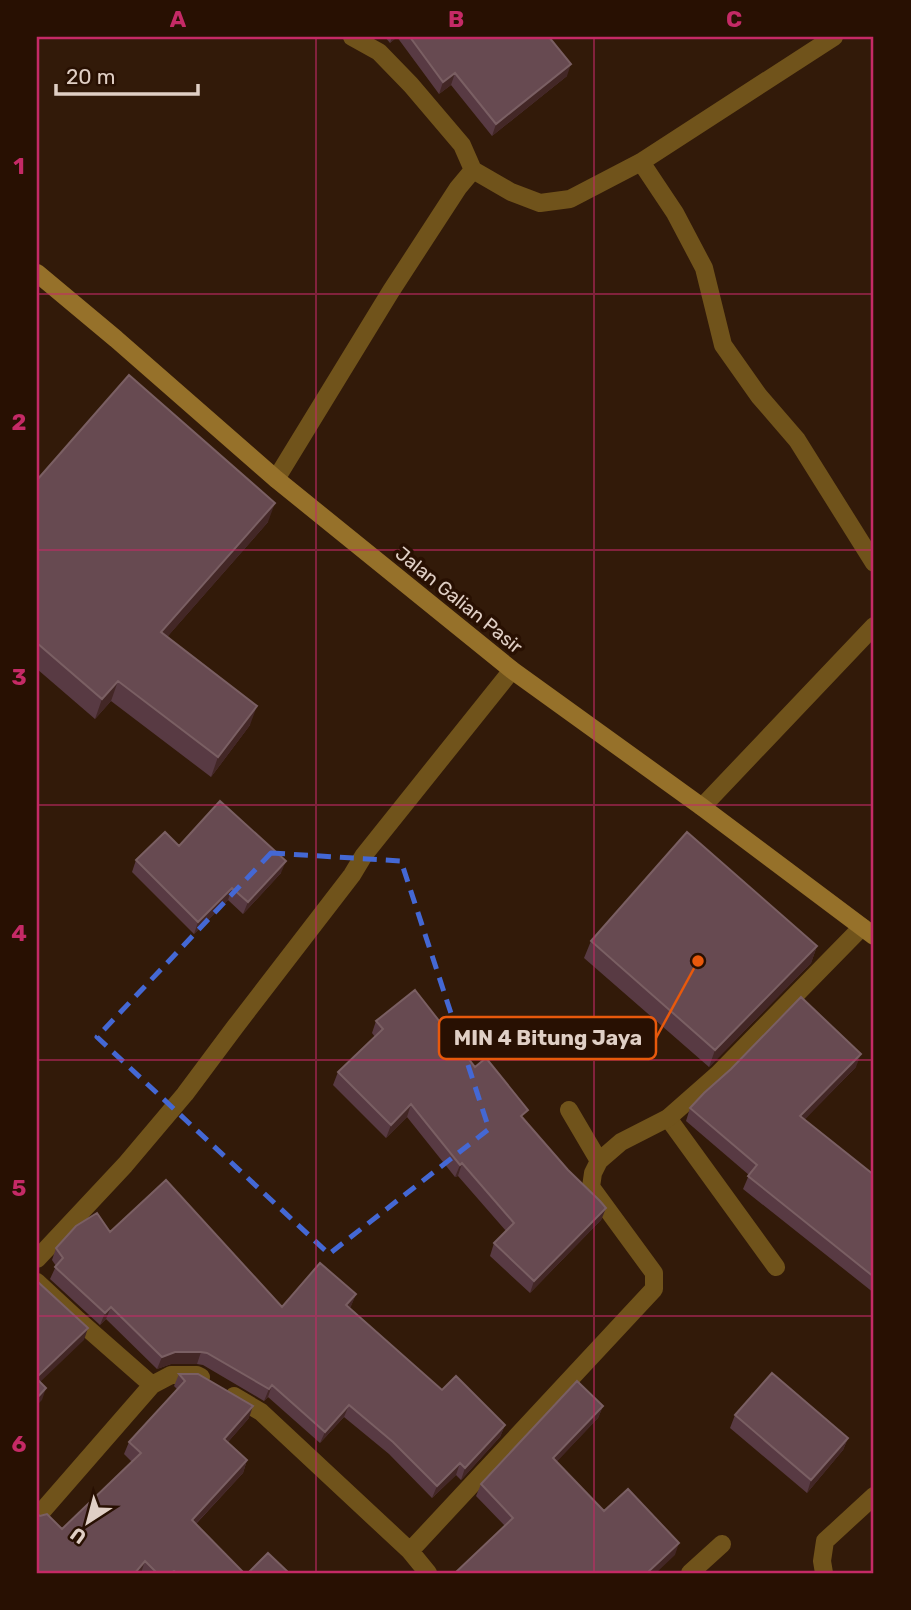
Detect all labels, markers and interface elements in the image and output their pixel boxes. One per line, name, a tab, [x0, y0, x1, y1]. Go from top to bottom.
text: A	[170, 5, 187, 33]
text: B	[448, 5, 464, 33]
text: C	[726, 5, 742, 33]
scale bar	[56, 52, 198, 96]
text: 20 m	[66, 64, 115, 89]
text: 1	[13, 152, 25, 180]
text: 2	[12, 408, 26, 436]
street label: Jalan Galian Pasir	[391, 542, 528, 659]
text: 3	[11, 663, 27, 691]
text: 4	[11, 919, 27, 947]
callout: MIN 4 Bitung Jaya	[439, 1017, 656, 1059]
text: MIN 4 Bitung Jaya	[454, 1025, 642, 1050]
text: 5	[12, 1174, 27, 1202]
text: 6	[12, 1430, 27, 1458]
north arrow	[52, 1488, 122, 1558]
text: U	[66, 1522, 91, 1549]

